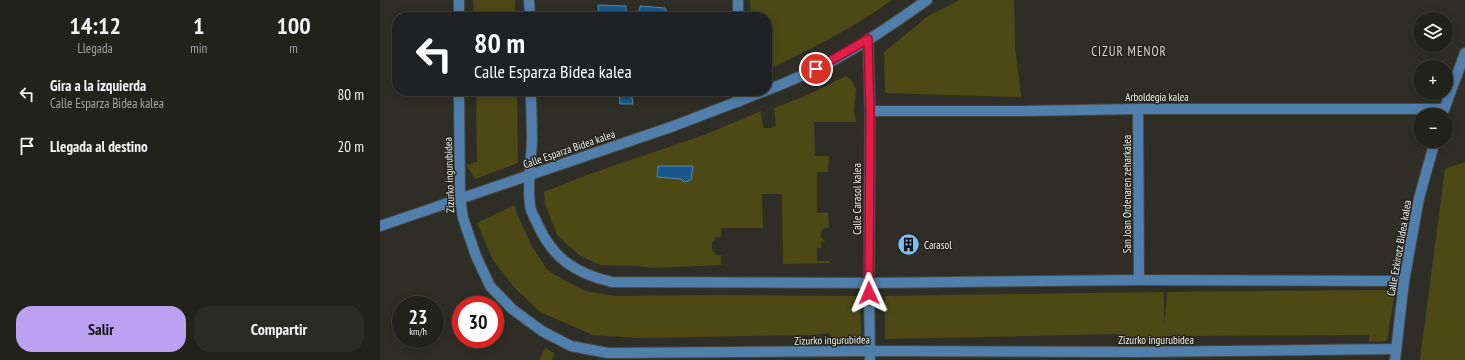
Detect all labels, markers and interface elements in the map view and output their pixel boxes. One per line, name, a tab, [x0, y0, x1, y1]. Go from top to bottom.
text: 14:12	[69, 10, 121, 41]
text: 1	[193, 10, 204, 41]
text: 100	[276, 10, 311, 41]
map controls	[1413, 12, 1453, 148]
button: layers	[1413, 12, 1453, 52]
text: 80 m	[474, 24, 525, 61]
icon: left	[408, 28, 460, 80]
text: Llegada	[77, 40, 113, 57]
text: min	[190, 40, 207, 57]
text: m	[289, 40, 298, 57]
district label: CIZUR MENOR	[1091, 43, 1167, 60]
pin	[799, 52, 833, 86]
icon: arrive	[805, 58, 827, 80]
text: Calle Esparza Bidea kalea	[474, 60, 632, 83]
button: +	[1413, 60, 1453, 100]
text: Gira a la izquierda	[50, 76, 146, 95]
icon: left	[16, 83, 38, 105]
text: 80 m	[338, 85, 364, 104]
street label: Arboldegia kalea	[1125, 90, 1189, 104]
text: Calle Esparza Bidea kalea	[50, 95, 164, 112]
button: −	[1413, 108, 1453, 148]
street label: Calle Esparza Bidea kalea	[521, 127, 617, 171]
icon: arrive	[16, 135, 38, 157]
street label: San Joan Ordenaren zeharkalea	[1120, 135, 1134, 253]
text: Llegada al destino	[50, 137, 148, 156]
text: 20 m	[338, 137, 364, 156]
street label: Zizurko ingurubidea	[441, 137, 457, 213]
street label: Calle Carasol kalea	[850, 163, 864, 235]
street label: Calle Ezkirotz Bidea kalea	[1384, 199, 1414, 297]
building icon: Carasol	[896, 232, 922, 258]
place label: Carasol	[924, 238, 952, 252]
position arrow	[848, 272, 890, 314]
speed limit sign: 30	[452, 296, 504, 348]
text: 23	[408, 304, 428, 330]
button: Salir	[16, 306, 186, 352]
button: Compartir	[194, 306, 364, 352]
text: km/h	[409, 325, 427, 338]
street label: Zizurko ingurubidea	[794, 332, 870, 348]
street label: Zizurko ingurubidea	[1118, 333, 1194, 347]

